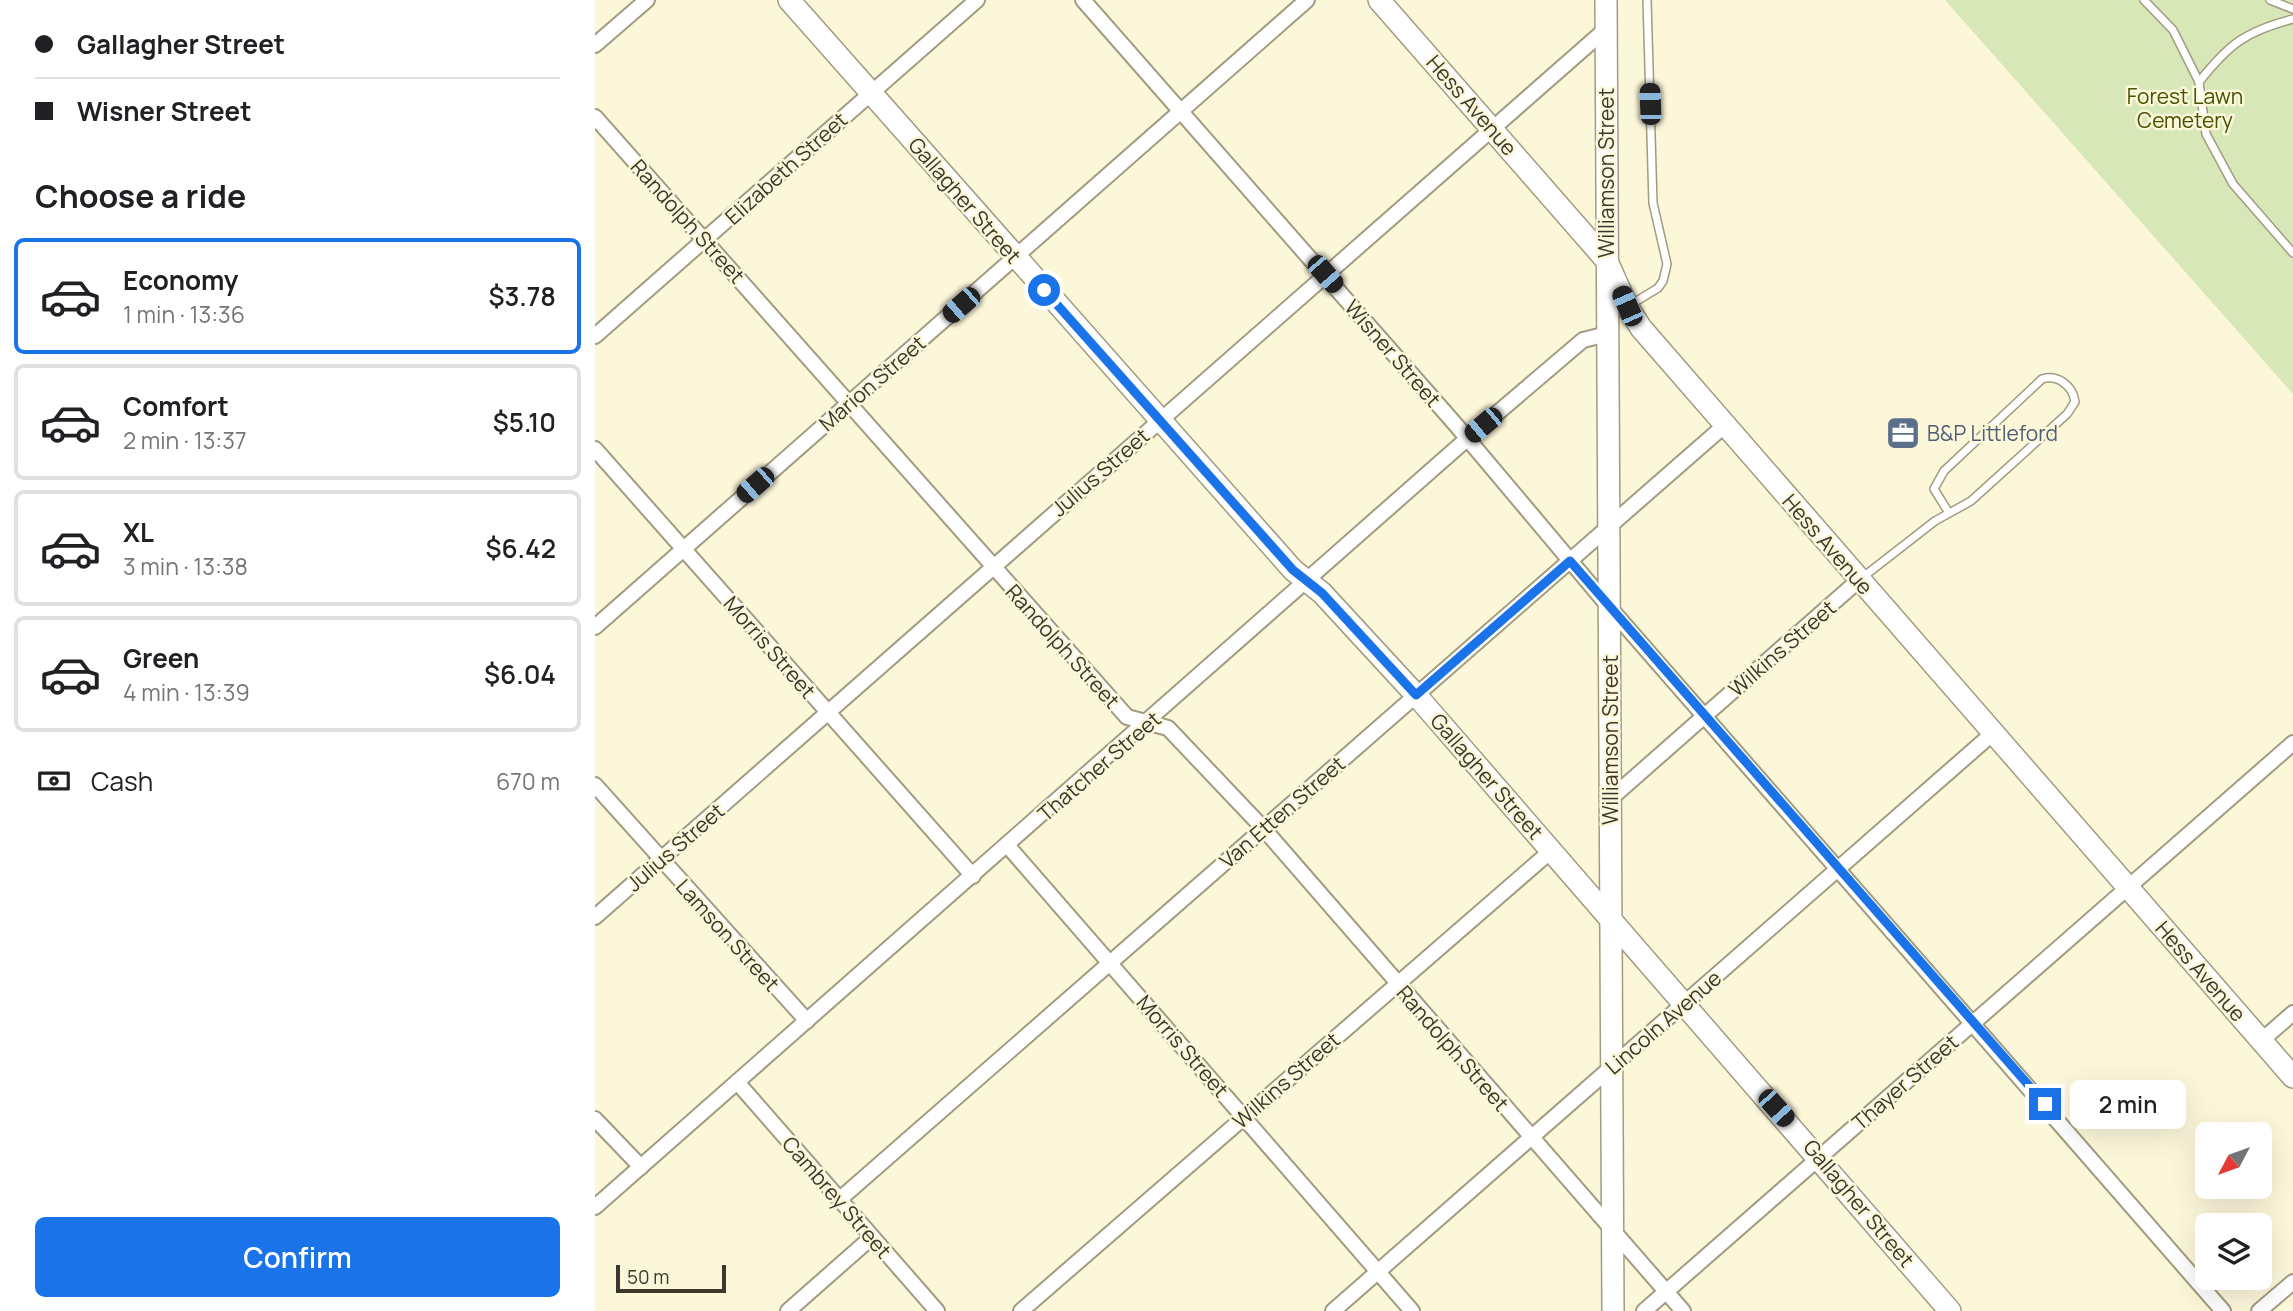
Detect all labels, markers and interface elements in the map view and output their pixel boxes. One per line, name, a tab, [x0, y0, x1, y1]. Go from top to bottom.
text: Gallagher Street	[77, 26, 285, 62]
street label: Hess Avenue	[1420, 49, 1524, 161]
park label: Forest Lawn Cemetery	[2127, 82, 2243, 134]
car	[1639, 83, 1662, 125]
street label: Williamson Street	[1592, 88, 1620, 258]
text: Wisner Street	[77, 93, 252, 129]
street label: Elizabeth Street	[719, 106, 853, 230]
street label: Gallagher Street	[902, 131, 1028, 269]
street label: Randolph Street	[625, 153, 751, 289]
text: Choose a ride	[35, 174, 246, 218]
car	[1304, 251, 1347, 297]
text: Economy	[123, 262, 238, 298]
icon: car	[39, 265, 102, 328]
route start	[1028, 274, 1060, 306]
text: $3.78	[488, 278, 556, 314]
car	[939, 283, 984, 327]
car	[1609, 283, 1646, 329]
street label: Wisner Street	[1339, 294, 1447, 412]
text: 1 min · 13:36	[123, 298, 245, 330]
street label: Marion Street	[813, 329, 931, 437]
text: Comfort	[123, 388, 229, 424]
icon: car	[39, 391, 102, 454]
car	[1461, 403, 1506, 447]
text: $5.10	[493, 404, 556, 440]
office icon: B&P Littleford	[1884, 414, 1922, 452]
place label: B&P Littleford	[1927, 419, 2058, 447]
street label: Julius Street	[1045, 422, 1155, 522]
text: 2 min · 13:37	[123, 424, 247, 456]
car	[733, 463, 778, 507]
street label: Hess Avenue	[1776, 488, 1880, 600]
text: XL	[123, 514, 154, 550]
icon: car	[39, 517, 102, 580]
text: $6.42	[485, 530, 556, 566]
text: 3 min · 13:38	[123, 550, 248, 582]
street label: Randolph Street	[1000, 578, 1126, 714]
street label: Morris Street	[718, 590, 822, 704]
street label: Wilkins Street	[1722, 594, 1842, 702]
text: Green	[123, 640, 199, 676]
icon: car	[39, 643, 102, 706]
street label: Williamson Street	[1596, 655, 1624, 825]
text: $6.04	[484, 656, 556, 692]
text: 4 min · 13:39	[123, 676, 250, 708]
street label: Thatcher Street	[1032, 705, 1166, 827]
street label: Gallagher Street	[1424, 707, 1550, 845]
street label: Van Etten Street	[1213, 750, 1351, 874]
icon: cash	[35, 762, 73, 800]
text: Cash	[91, 763, 153, 799]
text: 670 m	[496, 765, 560, 797]
street label: Julius Street	[620, 797, 730, 897]
street label: Lamson Street	[670, 873, 786, 997]
street label: Hess Avenue	[2149, 915, 2253, 1027]
street label: Lincoln Avenue	[1599, 964, 1727, 1080]
street label: Randolph Street	[1391, 979, 1515, 1117]
street label: Morris Street	[1131, 989, 1235, 1103]
street label: Wilkins Street	[1226, 1026, 1346, 1134]
street label: Thayer Street	[1846, 1028, 1964, 1136]
callout: 2 min	[2069, 1080, 2185, 1128]
car	[1755, 1085, 1798, 1131]
route end	[2029, 1088, 2061, 1120]
text: 2 min	[2099, 1088, 2157, 1120]
north arrow	[2195, 1122, 2271, 1199]
map controls	[2195, 1122, 2272, 1290]
street label: Cambrey Street	[776, 1130, 898, 1264]
street label: Gallagher Street	[1797, 1133, 1921, 1273]
button: layers	[2195, 1213, 2272, 1290]
button: Confirm	[35, 1217, 560, 1297]
scale bar	[616, 1262, 726, 1294]
text: 50 m	[627, 1264, 669, 1290]

